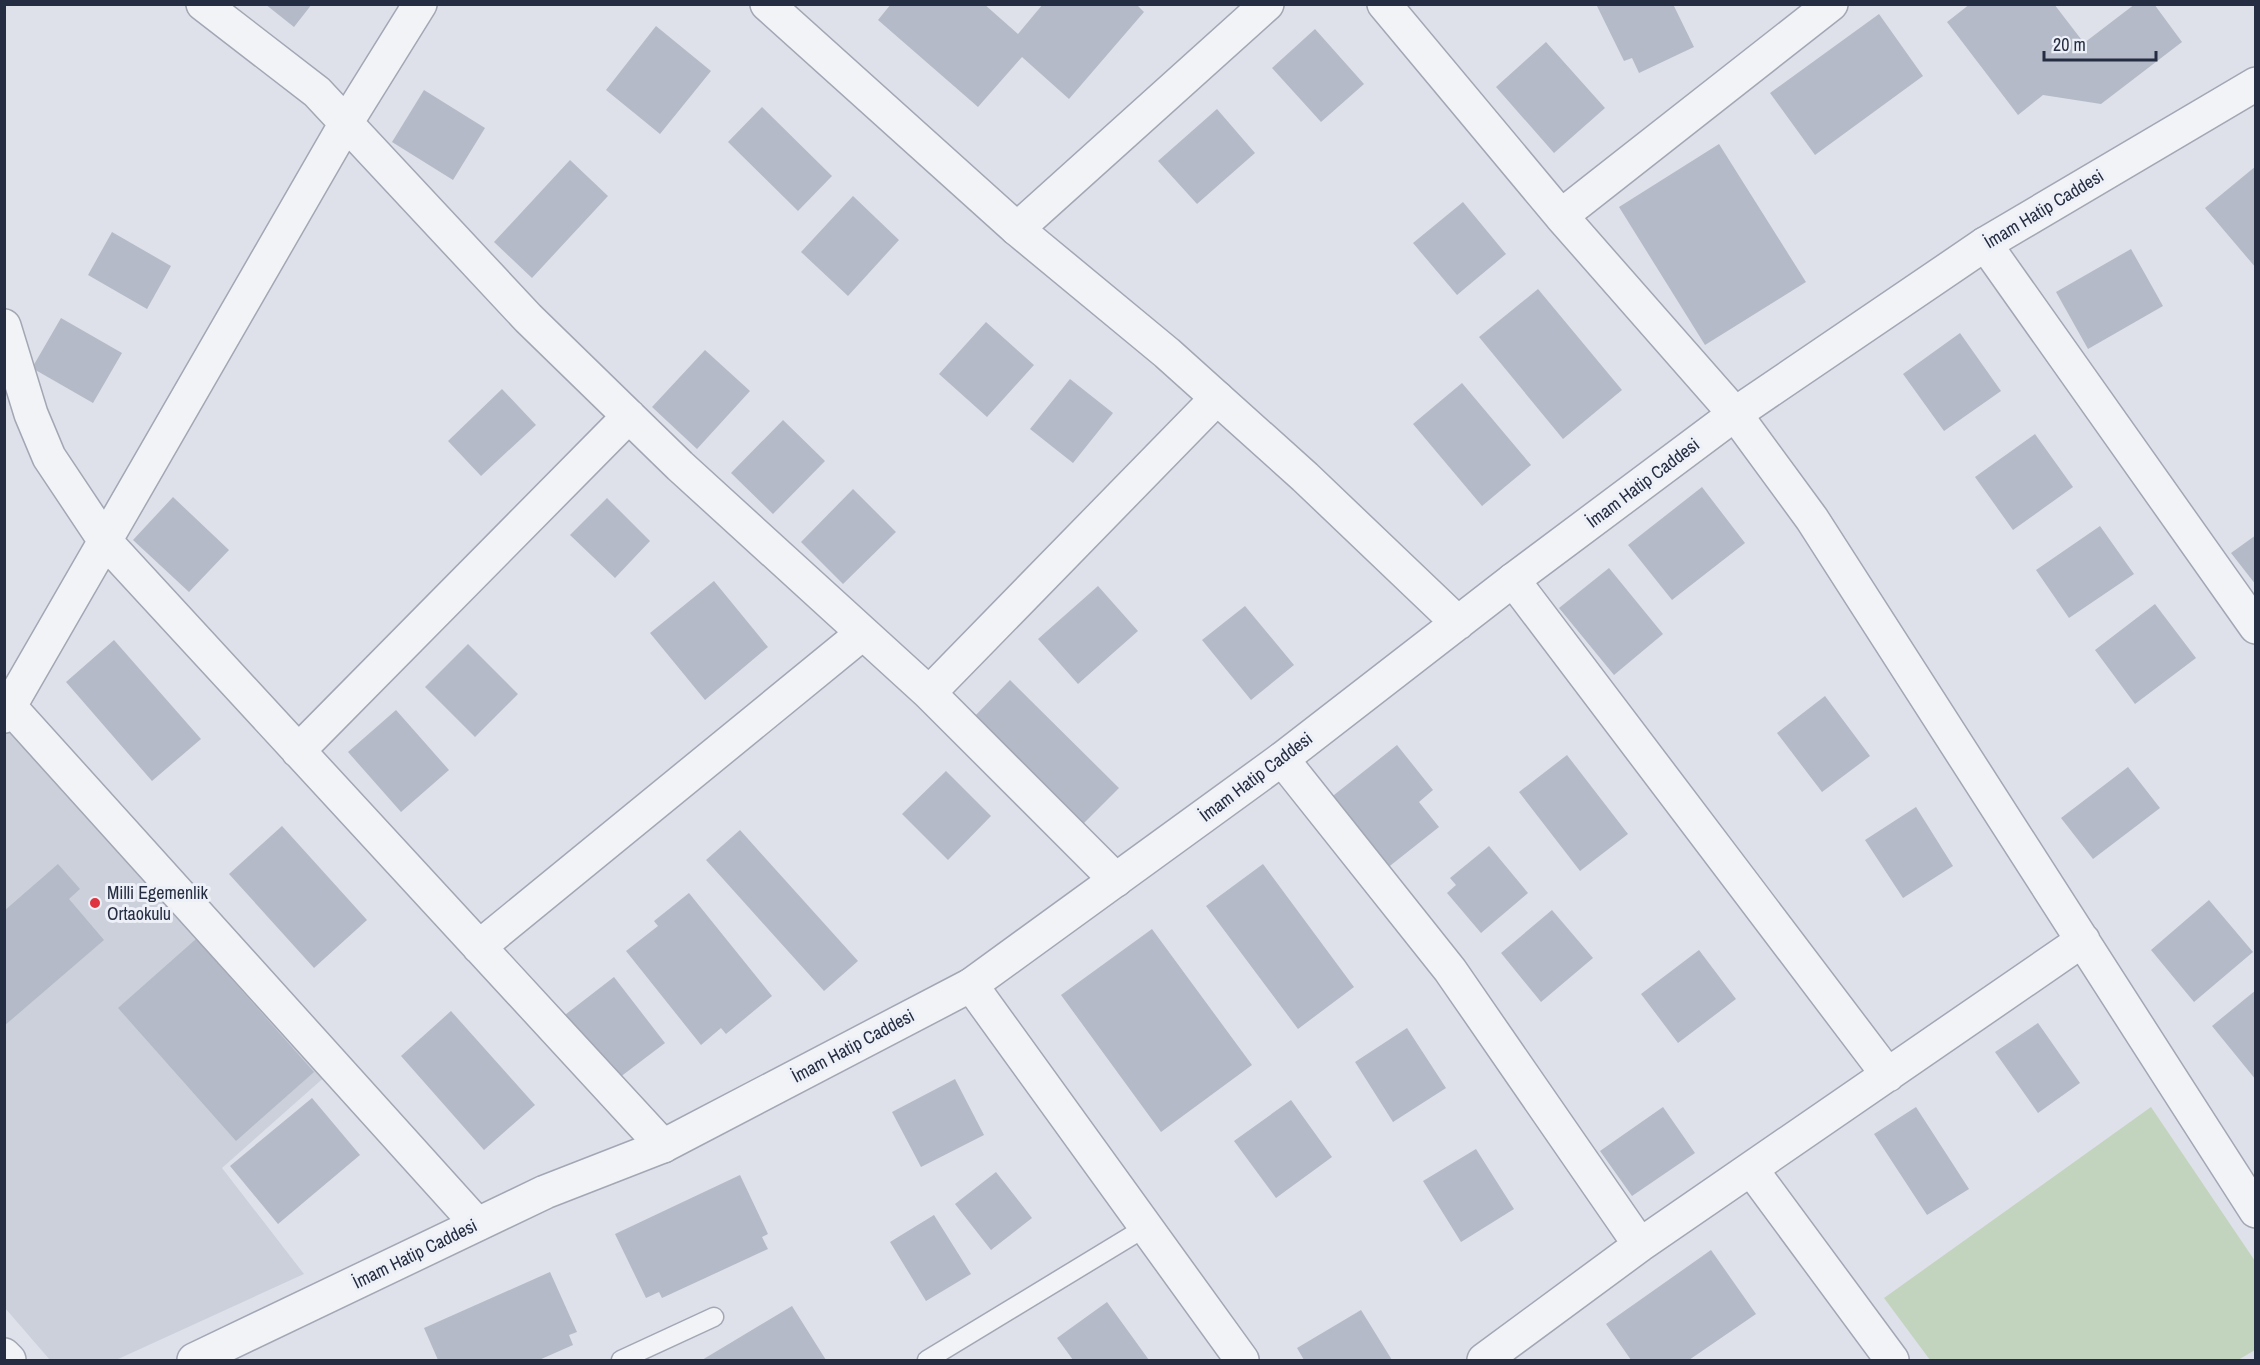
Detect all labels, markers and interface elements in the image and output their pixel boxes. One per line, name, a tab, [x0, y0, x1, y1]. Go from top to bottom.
scale bar	[2044, 24, 2156, 62]
text: 20 m	[2053, 32, 2086, 57]
street label: İmam Hatip Caddesi	[1979, 163, 2108, 254]
street label: İmam Hatip Caddesi	[1581, 432, 1704, 533]
street label: İmam Hatip Caddesi	[1194, 726, 1317, 827]
place label: Milli Egemenlik Ortaokulu	[107, 880, 209, 926]
marker: Milli Egemenlik Ortaokulu	[88, 896, 102, 910]
street label: İmam Hatip Caddesi	[787, 1003, 918, 1088]
street label: İmam Hatip Caddesi	[348, 1213, 481, 1294]

